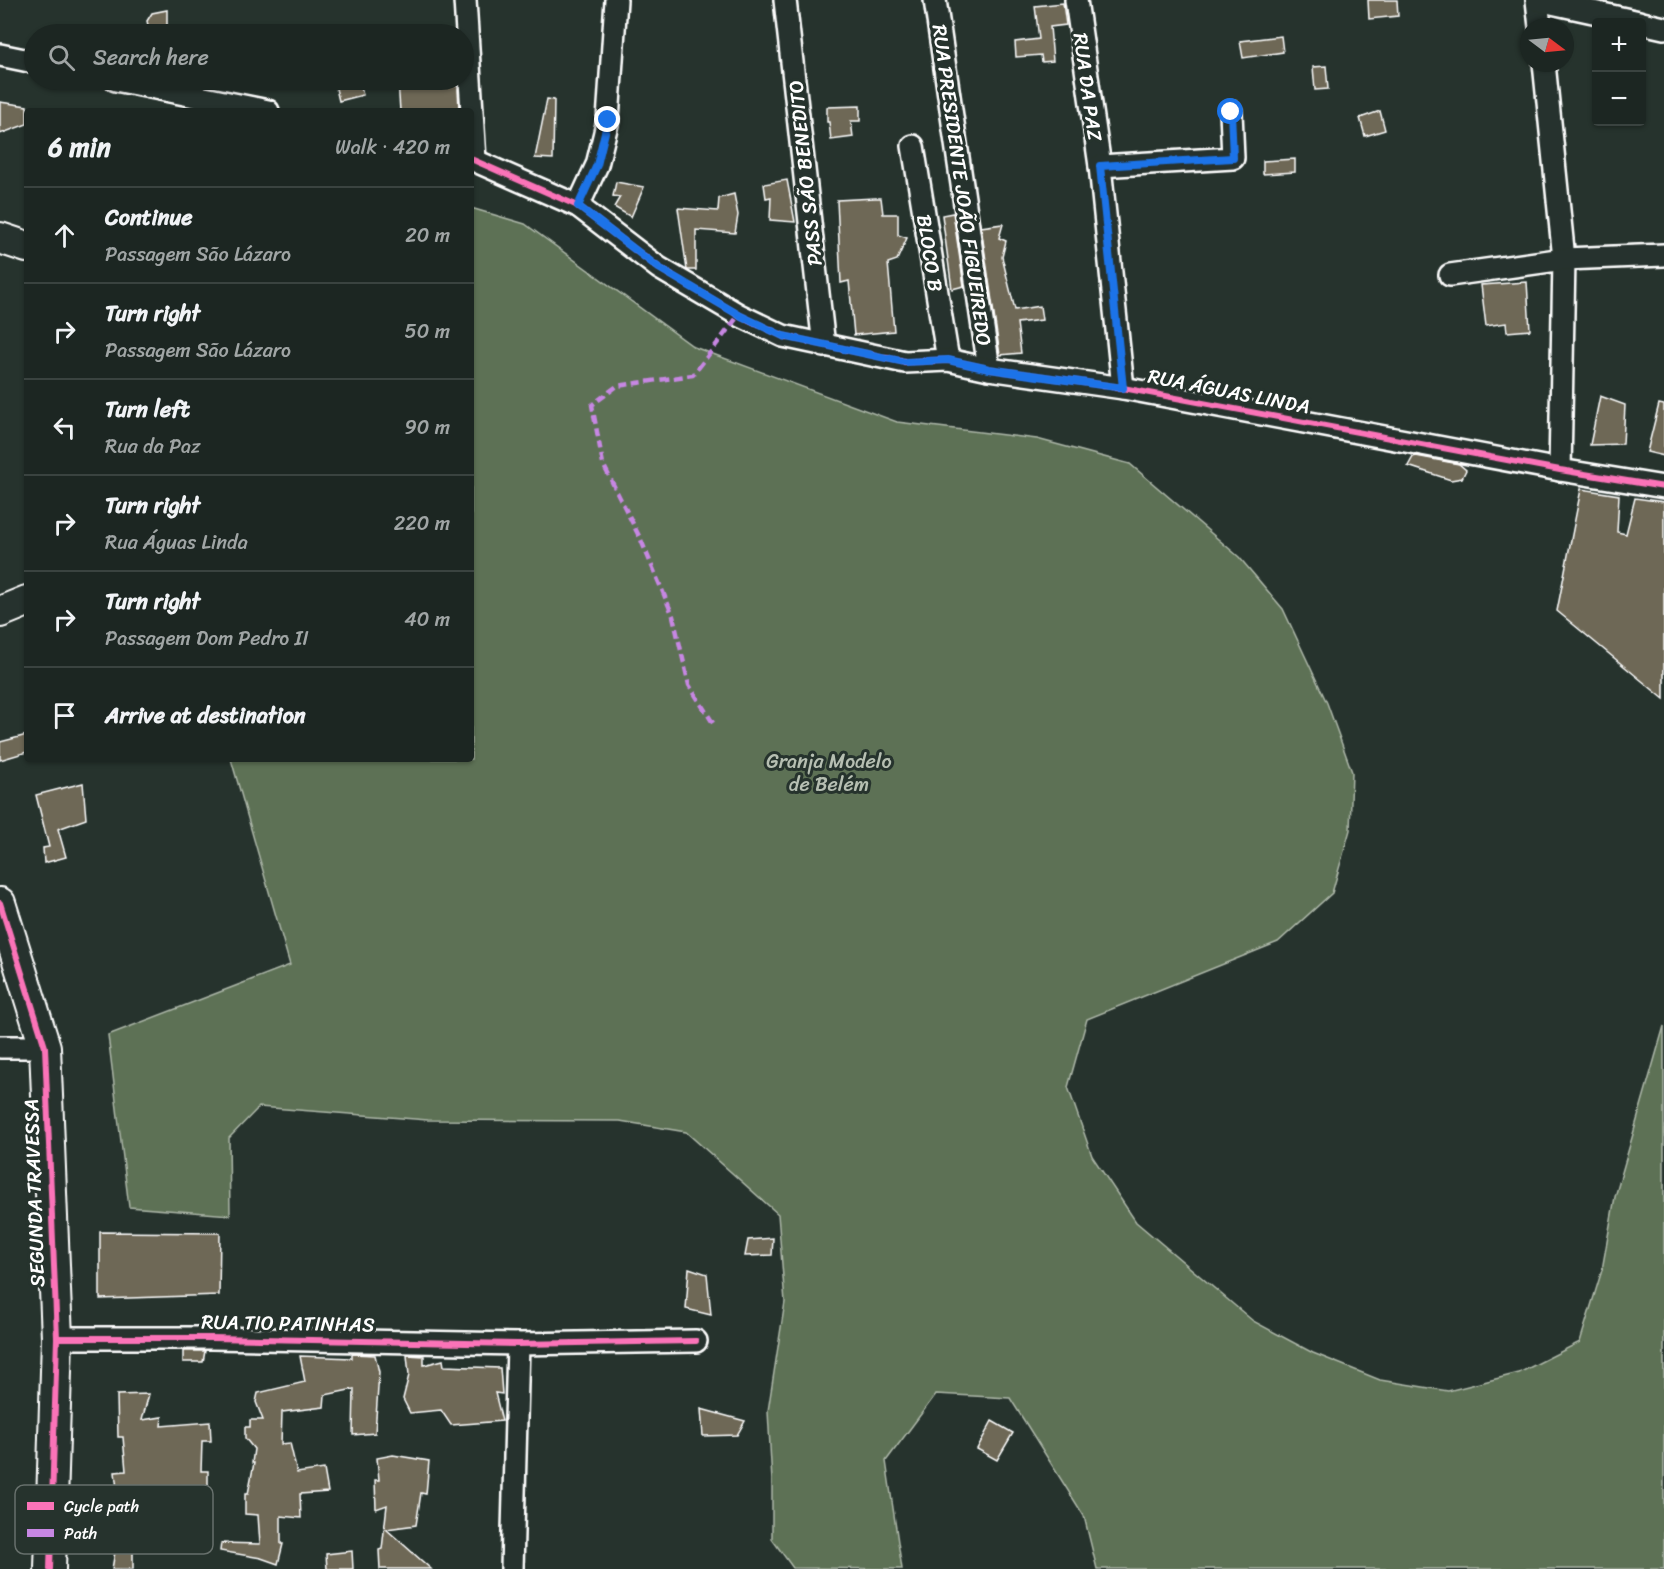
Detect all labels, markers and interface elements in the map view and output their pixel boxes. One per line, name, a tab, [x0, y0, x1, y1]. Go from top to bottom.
north arrow	[1520, 18, 1574, 72]
map controls	[1592, 18, 1646, 126]
button: +	[1592, 18, 1646, 72]
street label: RUA PRESIDENTE JOÃO FIGUEIREDO	[922, 22, 1001, 348]
search box	[24, 24, 474, 90]
street label: RUA DA PAZ	[1063, 31, 1112, 144]
text: Search here	[93, 38, 209, 77]
icon: search	[45, 41, 78, 74]
button: −	[1592, 72, 1646, 126]
street label: PASS SÃO BENEDITO	[778, 78, 833, 268]
route start	[1217, 98, 1243, 124]
route end	[594, 106, 620, 132]
text: 6 min	[48, 124, 111, 170]
text: Walk · 420 m	[335, 130, 450, 165]
text: Continue	[105, 198, 193, 237]
street label: BLOCO B	[906, 212, 953, 294]
text: 20 m	[405, 218, 450, 253]
icon: ahead	[48, 219, 81, 252]
text: Passagem São Lázaro	[105, 237, 291, 272]
text: Turn right	[105, 294, 200, 333]
text: 50 m	[405, 314, 450, 349]
icon: right	[48, 315, 81, 348]
text: Passagem São Lázaro	[105, 333, 291, 368]
street label: RUA ÁGUAS LINDA	[1145, 359, 1313, 424]
text: Turn left	[105, 390, 190, 429]
text: 90 m	[405, 410, 450, 445]
icon: left	[48, 411, 81, 444]
text: Rua da Paz	[105, 429, 201, 464]
text: Turn right	[105, 486, 200, 525]
text: 220 m	[394, 506, 450, 541]
icon: right	[48, 507, 81, 540]
text: Rua Águas Linda	[105, 525, 248, 560]
text: Turn right	[105, 582, 200, 621]
text: 40 m	[404, 602, 450, 637]
icon: right	[48, 603, 81, 636]
text: Passagem Dom Pedro II	[105, 621, 309, 656]
text: Arrive at destination	[105, 696, 306, 735]
icon: arrive	[48, 699, 81, 732]
park label: Granja Modelo de Belém	[766, 744, 892, 802]
street label: SEGUNDA TRAVESSA	[14, 1098, 55, 1288]
street label: RUA TIO PATINHAS	[201, 1304, 375, 1343]
legend	[15, 1485, 213, 1554]
text: Cycle path	[64, 1492, 139, 1521]
text: Path	[64, 1519, 97, 1548]

